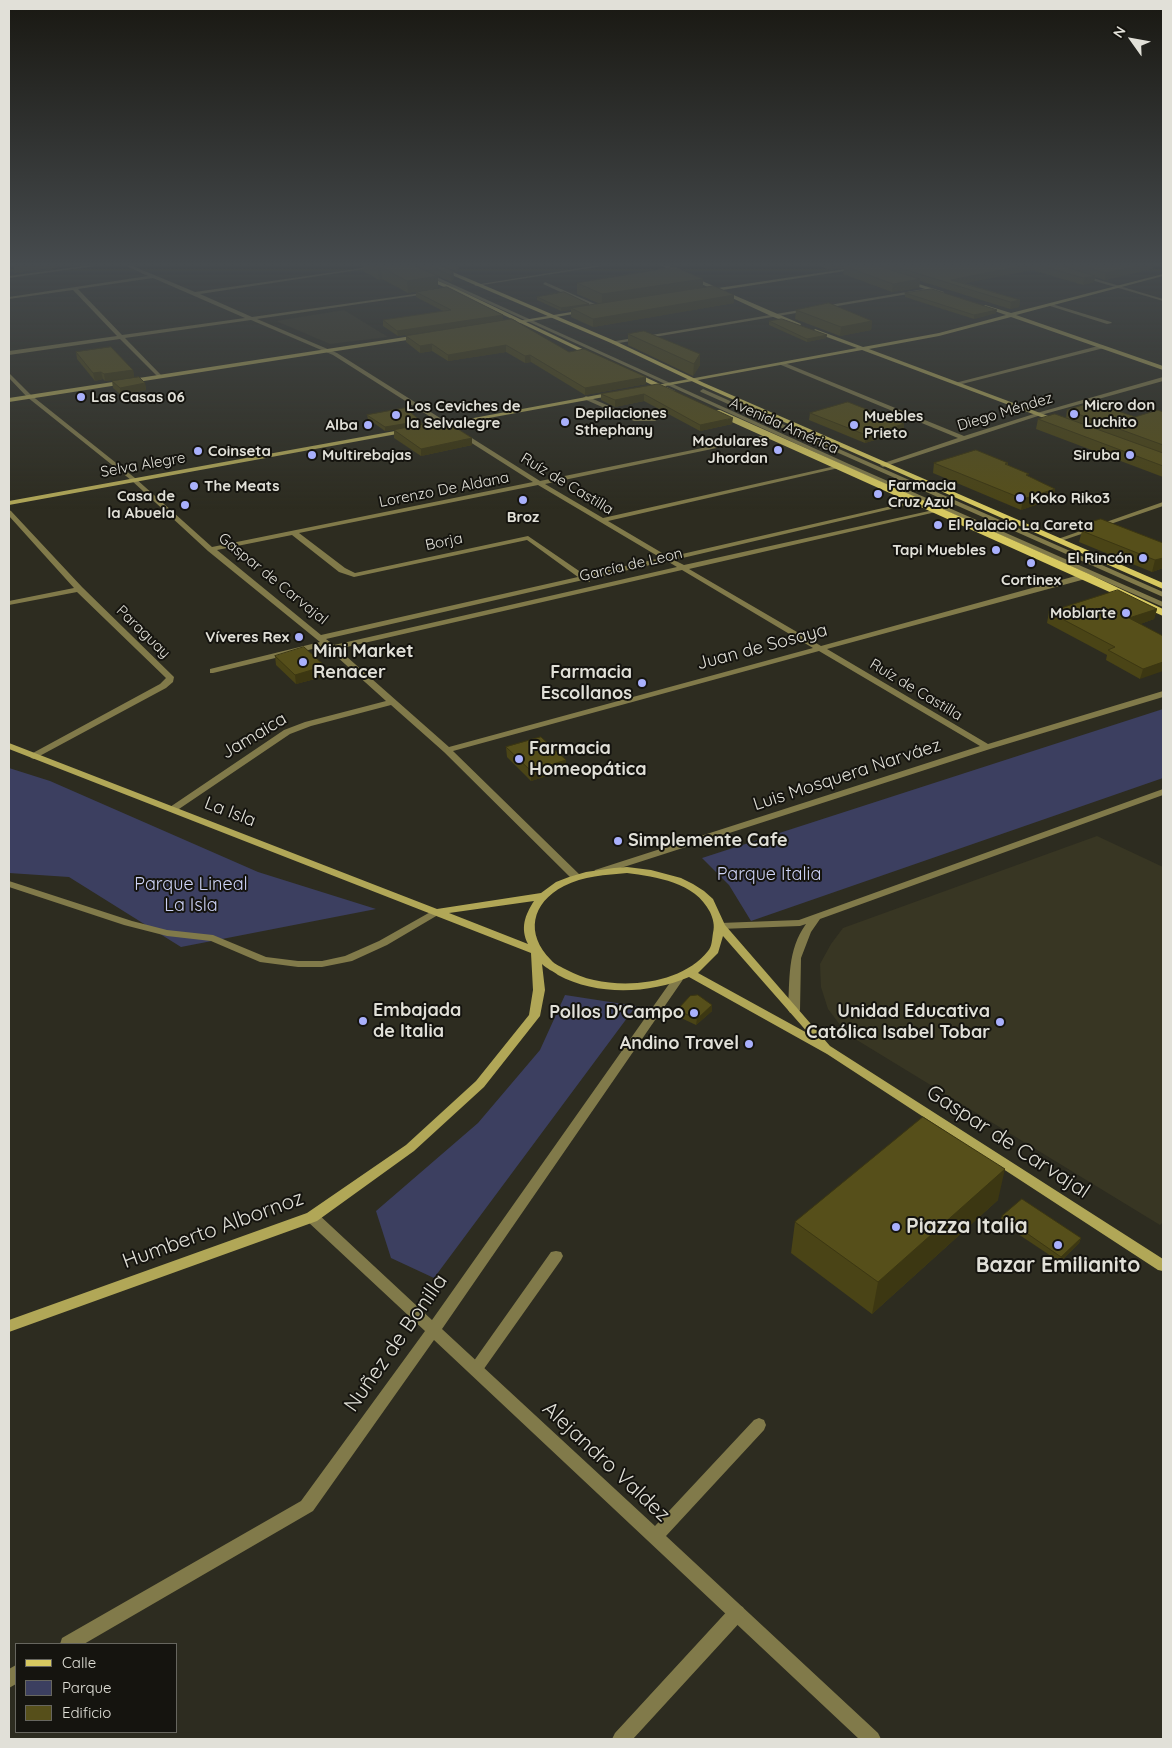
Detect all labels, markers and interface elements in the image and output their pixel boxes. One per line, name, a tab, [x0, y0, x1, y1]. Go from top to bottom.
north arrow	[1107, 15, 1157, 65]
text: N	[1109, 23, 1130, 41]
place label: Las Casas 06	[91, 388, 185, 406]
street label: Diego Méndez	[955, 389, 1055, 435]
marker: Las Casas 06	[75, 391, 87, 403]
street label: Avenida América	[727, 394, 841, 458]
place label: Micro don Luchito	[1084, 396, 1155, 431]
place label: Los Ceviches de la Selvalegre	[406, 397, 521, 432]
place label: Depilaciones Sthephany	[575, 404, 667, 439]
place label: Muebles Prieto	[864, 407, 923, 442]
marker: Micro don Luchito	[1068, 408, 1080, 420]
marker: Los Ceviches de la Selvalegre	[390, 409, 402, 421]
place label: Alba	[326, 416, 358, 434]
marker: Depilaciones Sthephany	[559, 416, 571, 428]
marker: Alba	[362, 419, 374, 431]
marker: Muebles Prieto	[848, 419, 860, 431]
place label: Modulares Jhordan	[692, 432, 768, 467]
place label: Coinseta	[208, 442, 271, 460]
marker: Modulares Jhordan	[772, 444, 784, 456]
marker: Coinseta	[192, 445, 204, 457]
place label: Multirebajas	[322, 446, 411, 464]
place label: Siruba	[1073, 446, 1120, 464]
street label: Selva Alegre	[99, 449, 187, 481]
marker: Multirebajas	[306, 449, 318, 461]
street label: Ruíz de Castilla	[517, 449, 617, 519]
marker: Siruba	[1124, 449, 1136, 461]
street label: Lorenzo De Aldana	[377, 469, 511, 511]
place label: Farmacia Cruz Azul	[888, 476, 956, 511]
place label: The Meats	[204, 477, 280, 495]
marker: The Meats	[188, 480, 200, 492]
place label: Casa de la Abuela	[107, 487, 175, 522]
marker: Farmacia Cruz Azul	[872, 488, 884, 500]
place label: Koko Riko3	[1030, 489, 1110, 507]
marker: Koko Riko3	[1014, 492, 1026, 504]
marker: Broz	[517, 494, 529, 506]
marker: Casa de la Abuela	[179, 499, 191, 511]
place label: Broz	[507, 508, 539, 526]
place label: El Palacio La Careta	[948, 516, 1093, 534]
marker: El Palacio La Careta	[932, 519, 944, 531]
street label: Gaspar de Carvajal	[215, 529, 331, 629]
street label: Borja	[424, 529, 464, 555]
place label: Tapi Muebles	[892, 541, 986, 559]
street label: García de Leon	[578, 544, 684, 586]
marker: Tapi Muebles	[990, 544, 1002, 556]
place label: El Rincón	[1067, 549, 1133, 567]
marker: El Rincón	[1137, 552, 1149, 564]
marker: Cortinex	[1025, 557, 1037, 569]
place label: Cortinex	[1001, 571, 1061, 589]
street label: Paraguay	[112, 602, 174, 662]
place label: Moblarte	[1050, 604, 1116, 622]
marker: Moblarte	[1120, 607, 1132, 619]
street label: Juan de Sosaya	[694, 619, 830, 675]
place label: Víveres Rex	[205, 628, 289, 646]
marker: Víveres Rex	[293, 631, 305, 643]
place label: Mini Market Renacer	[313, 641, 414, 684]
street label: Ruíz de Castilla	[866, 655, 966, 725]
marker: Mini Market Renacer	[297, 656, 309, 668]
place label: Farmacia Escollanos	[541, 662, 632, 704]
marker: Farmacia Escollanos	[636, 677, 648, 689]
street label: Jamaica	[217, 708, 291, 764]
street label: Luis Mosquera Narváez	[750, 734, 944, 816]
place label: Farmacia Homeopática	[529, 738, 647, 781]
marker: Farmacia Homeopática	[513, 753, 525, 765]
street label: La Isla	[201, 792, 259, 832]
place label: Simplemente Cafe	[628, 830, 788, 852]
marker: Simplemente Cafe	[612, 835, 624, 847]
park label: Parque Italia	[717, 864, 821, 886]
park label: Parque Lineal La Isla	[134, 874, 248, 916]
place label: Embajada de Italia	[373, 1000, 461, 1042]
place label: Unidad Educativa Católica Isabel Tobar	[806, 1001, 990, 1044]
place label: Pollos D'Campo	[549, 1002, 684, 1024]
marker: Pollos D'Campo	[688, 1007, 700, 1019]
marker: Embajada de Italia	[357, 1015, 369, 1027]
marker: Unidad Educativa Católica Isabel Tobar	[994, 1016, 1006, 1028]
place label: Andino Travel	[620, 1033, 739, 1055]
marker: Andino Travel	[743, 1038, 755, 1050]
street label: Gaspar de Carvajal	[922, 1080, 1094, 1204]
street label: Humberto Albornoz	[119, 1186, 307, 1274]
place label: Piazza Italia	[906, 1214, 1028, 1240]
marker: Piazza Italia	[890, 1221, 902, 1233]
marker: Bazar Emilianito	[1052, 1239, 1064, 1251]
place label: Bazar Emilianito	[976, 1253, 1140, 1279]
street label: Nuñez de Bonilla	[339, 1269, 453, 1417]
street label: Alejandro Valdez	[537, 1396, 675, 1528]
legend	[15, 1643, 178, 1733]
text: Calle	[62, 1653, 96, 1672]
text: Parque	[62, 1678, 112, 1697]
text: Edificio	[62, 1703, 111, 1722]

